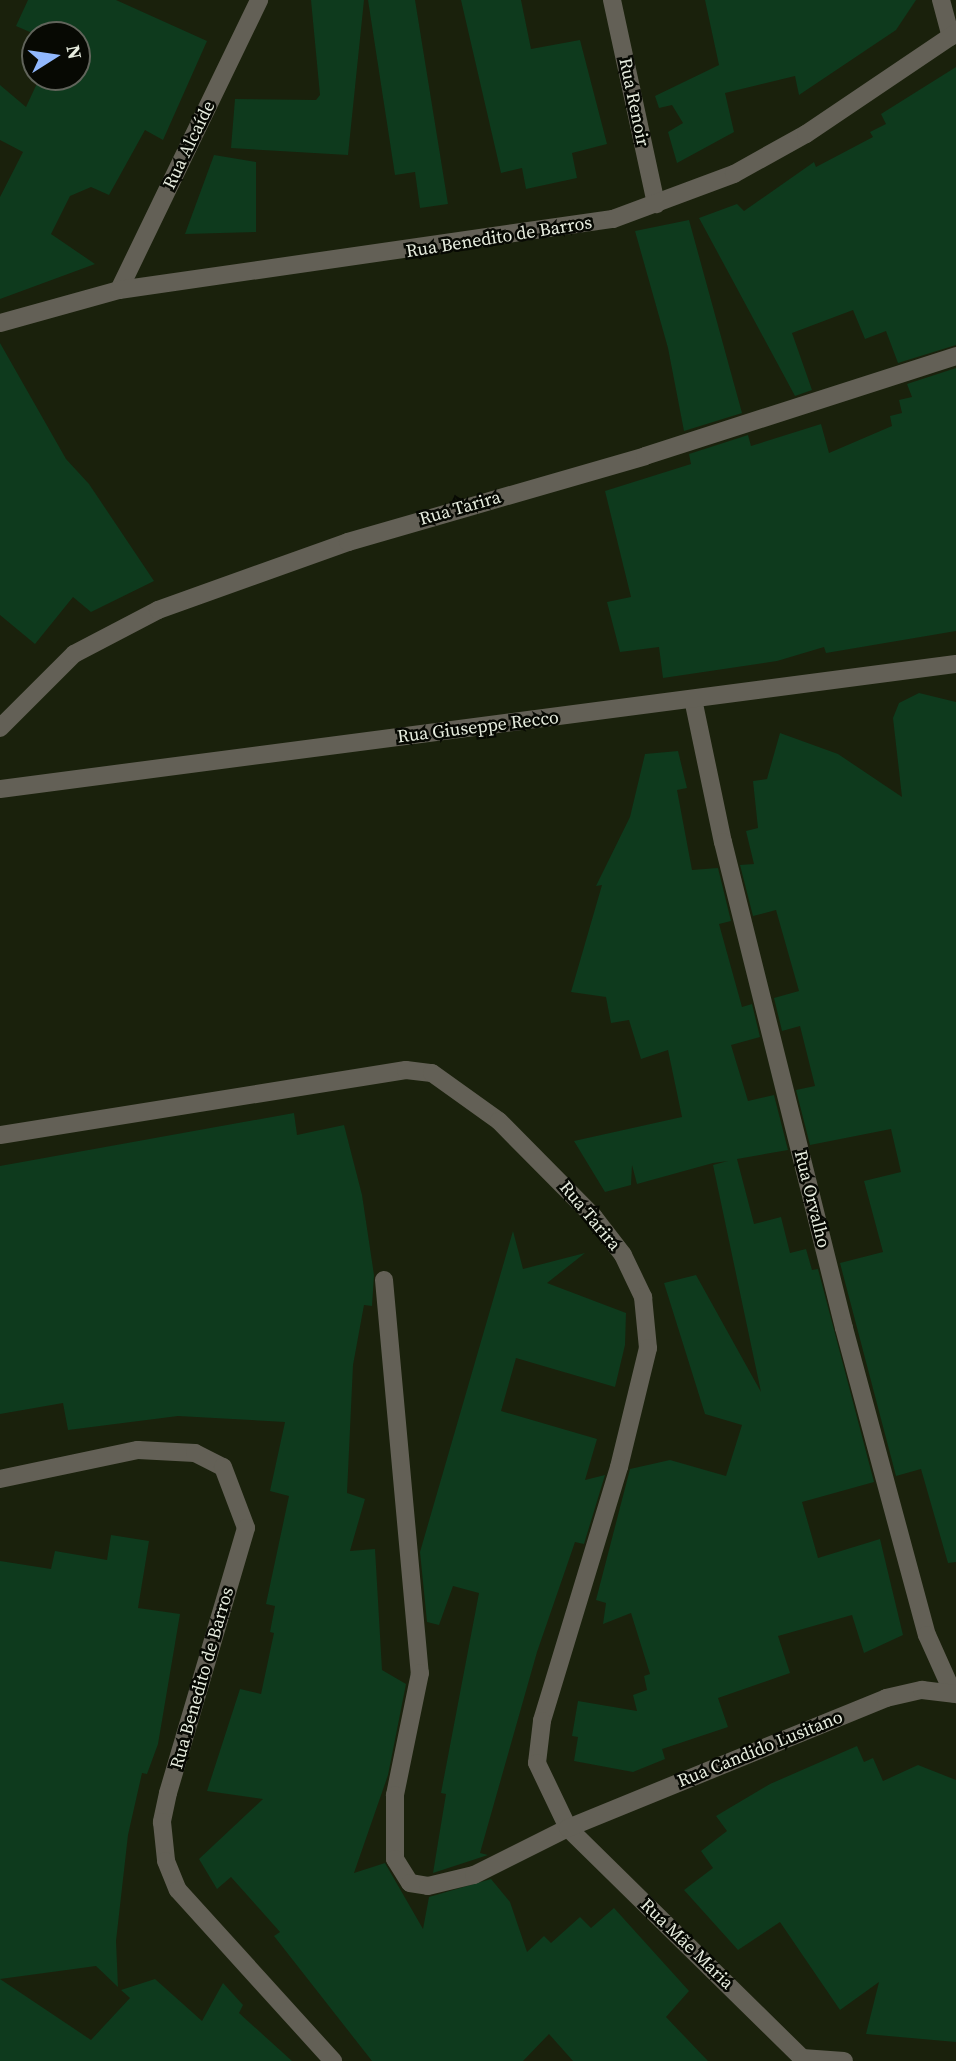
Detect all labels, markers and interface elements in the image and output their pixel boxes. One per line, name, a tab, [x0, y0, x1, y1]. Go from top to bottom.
north arrow	[21, 21, 91, 91]
text: N	[60, 43, 89, 62]
street label: Rua Renoir	[614, 56, 654, 148]
street label: Rua Alcaíde	[158, 97, 220, 193]
street label: Rua Benedito de Barros	[404, 212, 594, 262]
street label: Rua Tarira	[417, 486, 503, 530]
street label: Rua Giuseppe Recco	[396, 706, 560, 748]
street label: Rua Orvalho	[789, 1148, 835, 1250]
street label: Rua Tarira	[555, 1177, 625, 1255]
street label: Rua Benedito de Barros	[166, 1585, 238, 1771]
street label: Rua Candido Lusitano	[674, 1706, 846, 1792]
street label: Rua Mãe Maria	[636, 1894, 738, 1994]

